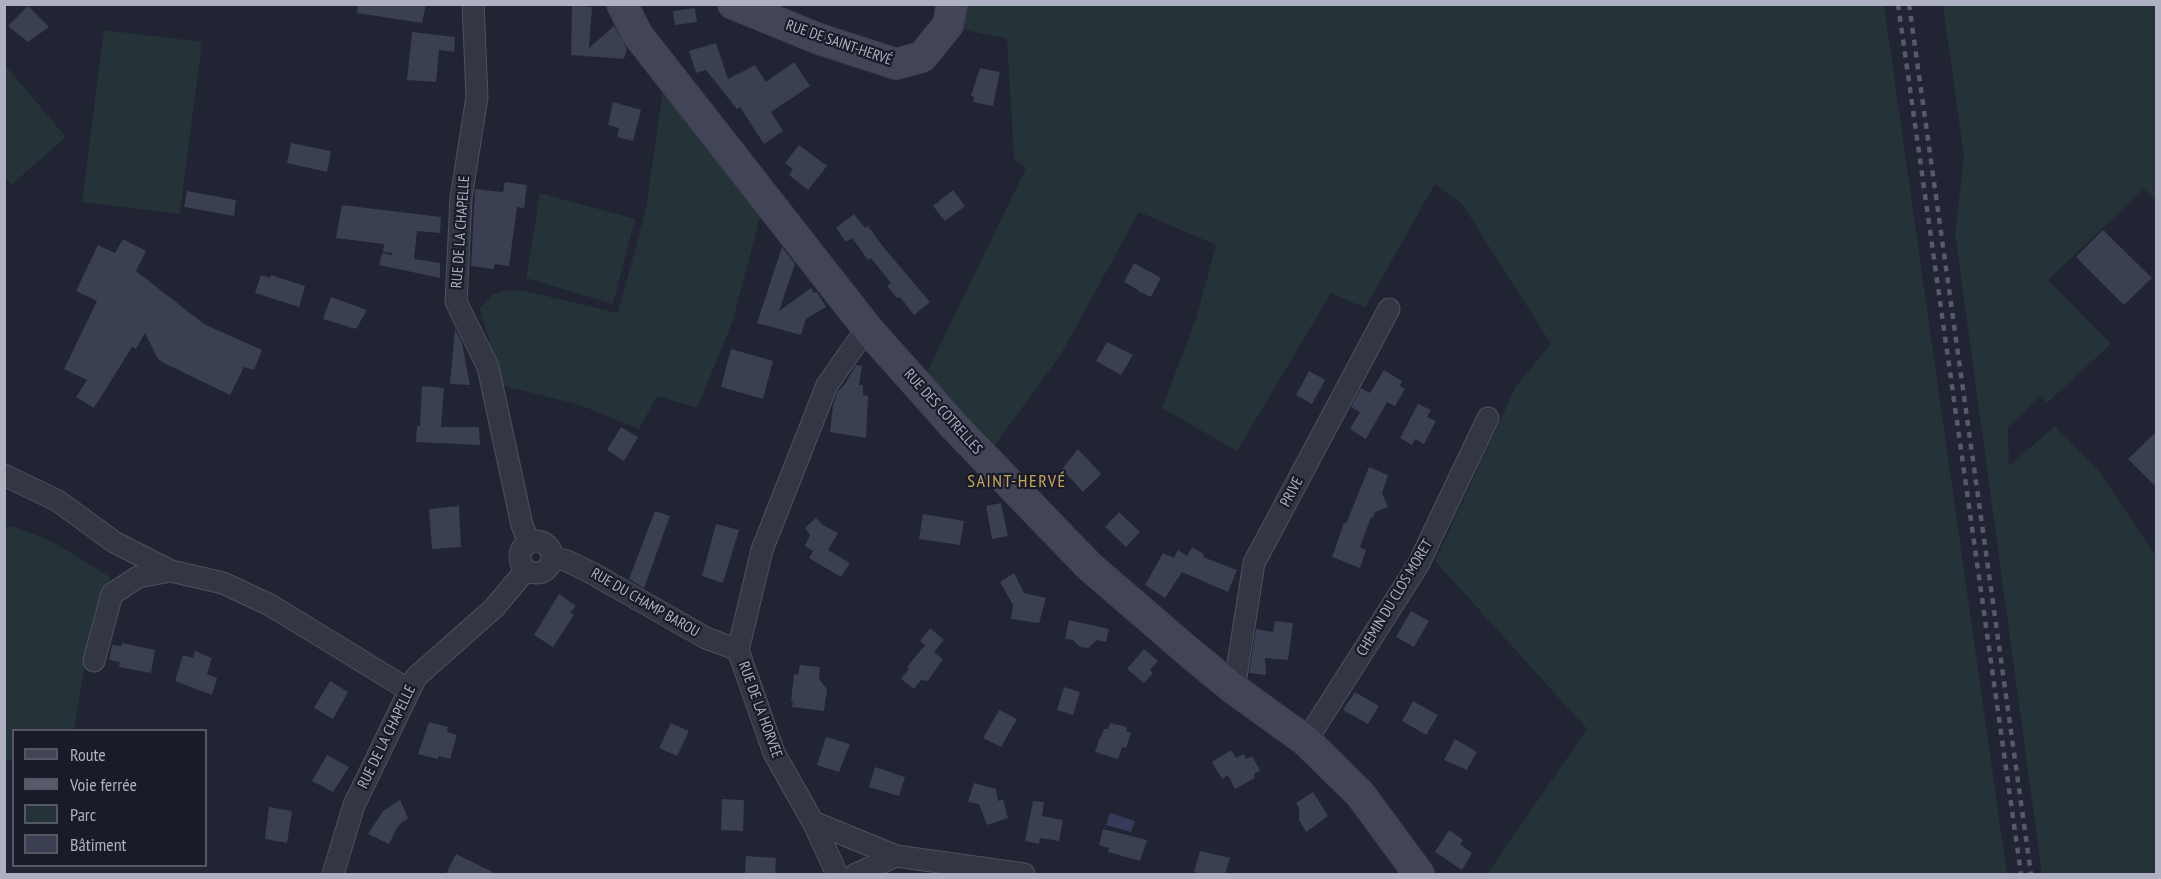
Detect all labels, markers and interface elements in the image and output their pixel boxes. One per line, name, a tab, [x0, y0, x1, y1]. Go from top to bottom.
street label: RUE DE SAINT-HERVÉ	[784, 16, 894, 70]
street label: RUE DE LA CHAPELLE	[448, 175, 474, 289]
street label: RUE DES COTRELLES	[900, 366, 986, 458]
district label: SAINT-HERVÉ	[967, 471, 1067, 493]
street label: PRIVE	[1277, 474, 1307, 510]
street label: CHEMIN DU CLOS MORET	[1353, 536, 1437, 660]
street label: RUE DU CHAMP BAROU	[588, 565, 702, 641]
street label: RUE DE LA HORVEE	[734, 659, 786, 761]
street label: RUE DE LA CHAPELLE	[354, 682, 420, 792]
legend	[12, 729, 207, 867]
text: Route	[70, 743, 106, 766]
text: Voie ferrée	[70, 773, 137, 796]
text: Parc	[70, 803, 96, 826]
text: Bâtiment	[70, 833, 127, 856]

